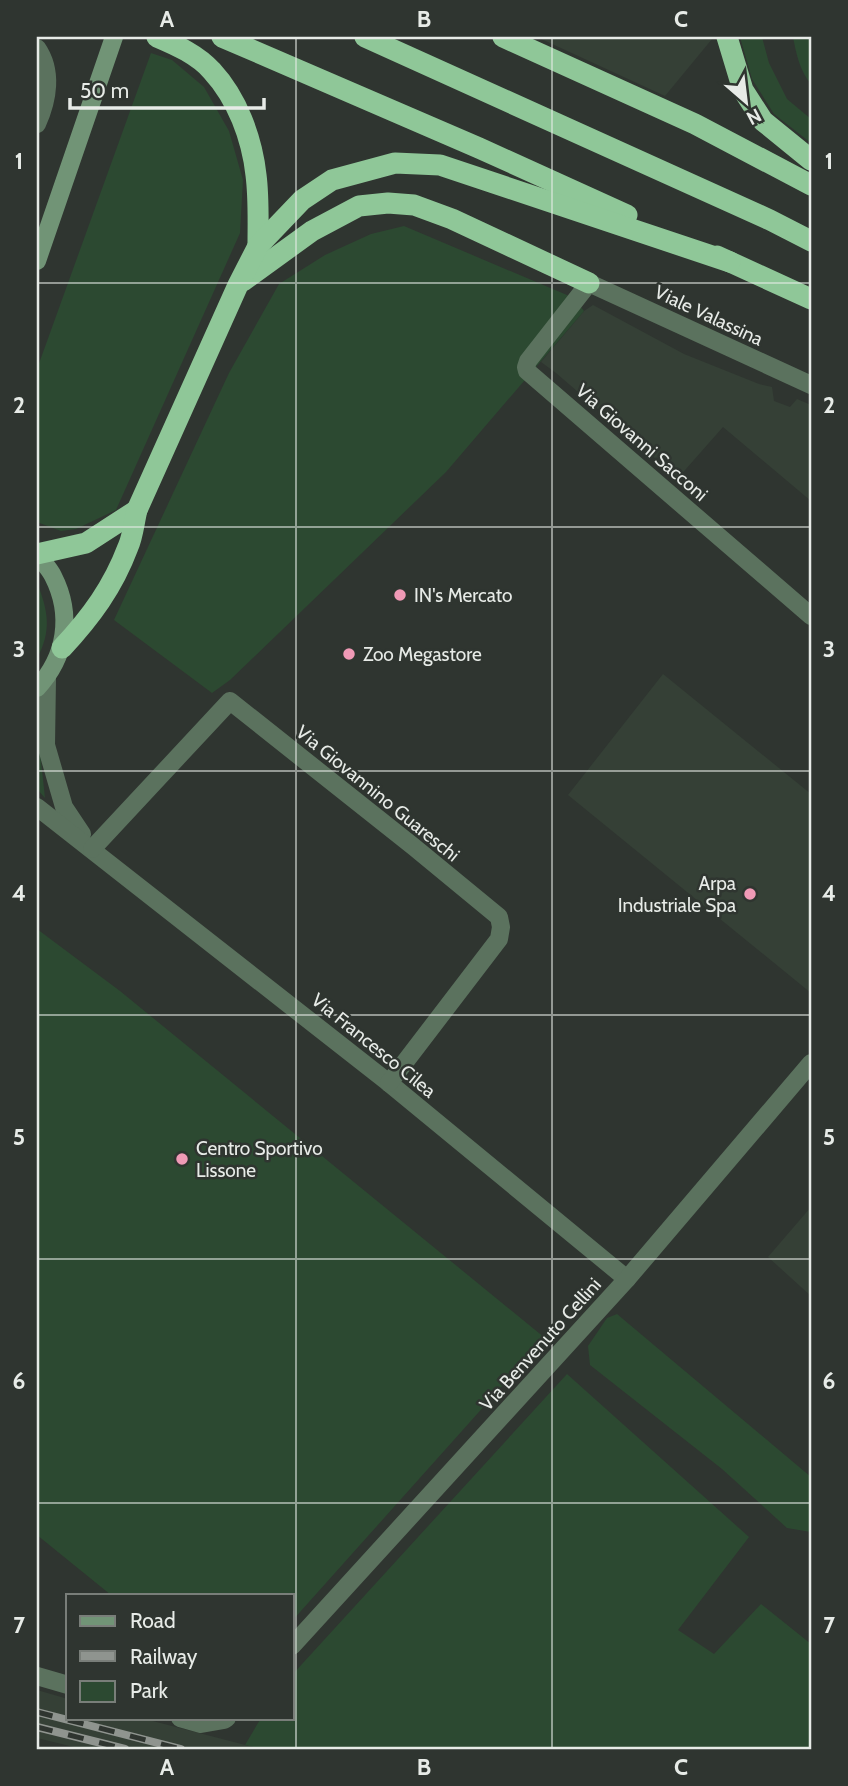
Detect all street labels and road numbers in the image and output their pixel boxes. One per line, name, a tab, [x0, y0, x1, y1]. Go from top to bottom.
street label: Viale Valassina	[651, 280, 767, 351]
street label: Via Giovanni Sacconi	[571, 379, 712, 506]
street label: Via Giovannino Guareschi	[291, 720, 464, 866]
street label: Via Francesco Cilea	[307, 988, 441, 1103]
street label: Via Benvenuto Cellini	[475, 1273, 606, 1415]

